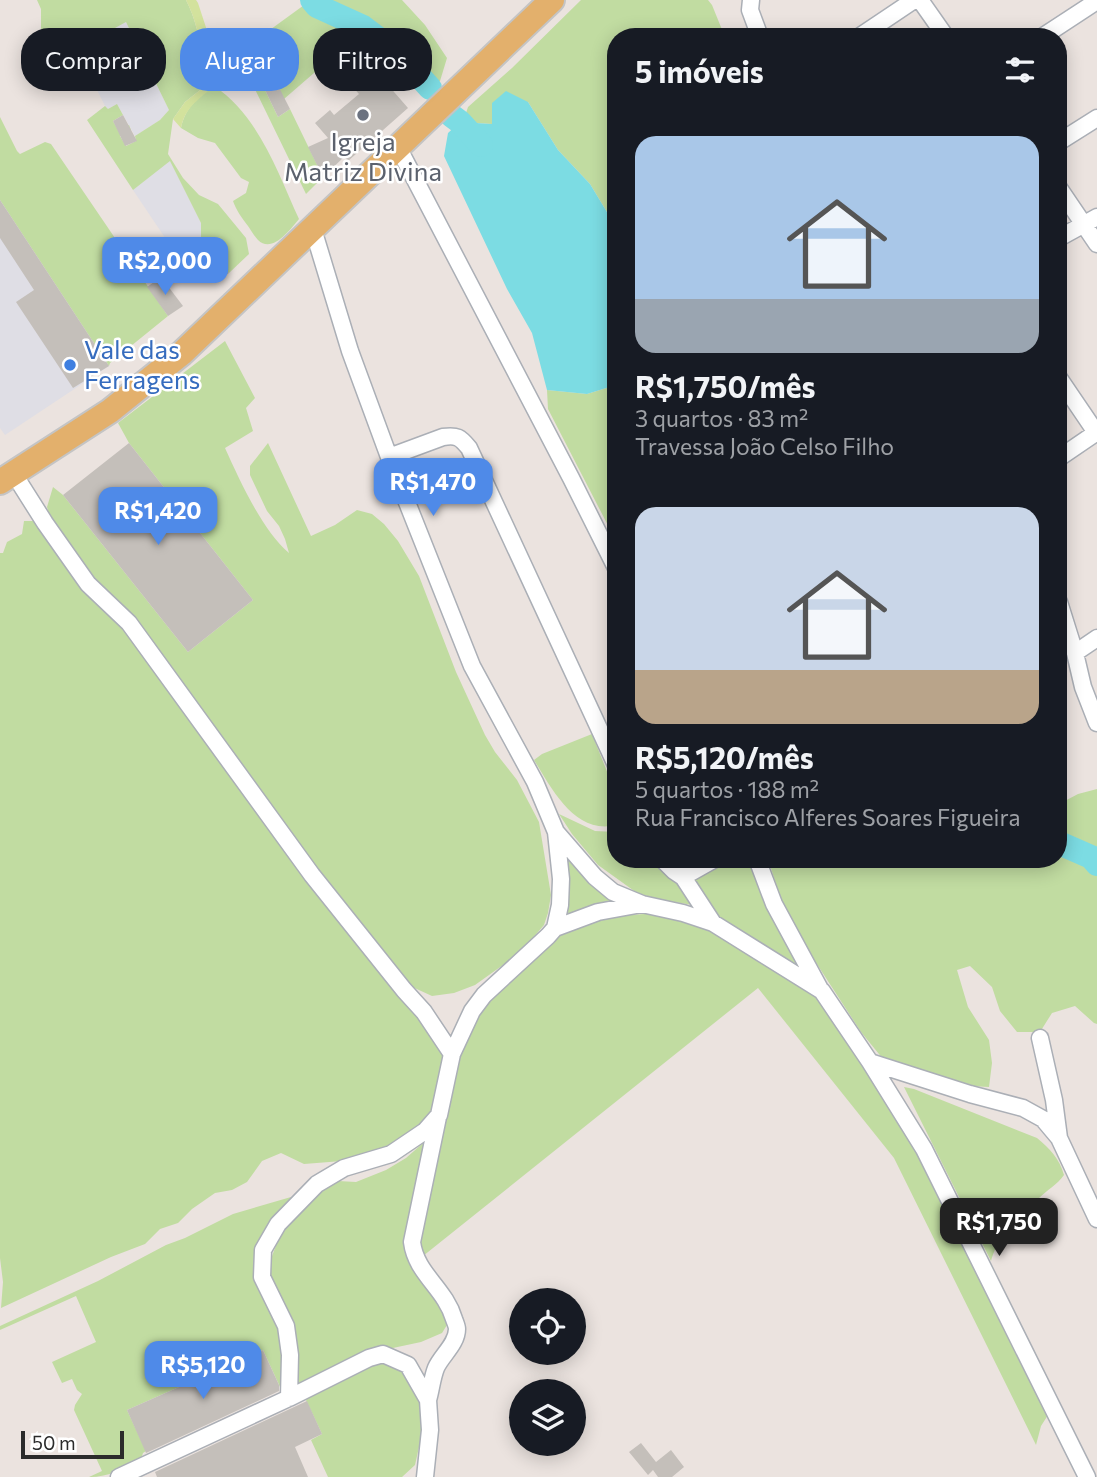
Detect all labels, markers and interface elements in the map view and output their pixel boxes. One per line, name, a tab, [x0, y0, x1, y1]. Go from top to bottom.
chip: Comprar	[21, 28, 166, 91]
chip: Alugar	[180, 28, 299, 91]
chip: Filtros	[313, 28, 432, 91]
icon: filters	[1001, 51, 1039, 89]
text: 5 imóveis	[635, 52, 764, 89]
marker: Igreja Matriz Divina	[355, 107, 371, 123]
place label: Igreja Matriz Divina	[284, 125, 442, 186]
icon: home	[774, 181, 900, 307]
pin: R$2,000	[100, 238, 230, 297]
text: R$2,000	[118, 246, 212, 274]
place label: Vale das Ferragens	[84, 333, 200, 394]
marker: Vale das Ferragens	[62, 357, 78, 373]
text: R$1,750/mês	[635, 367, 815, 404]
text: 3 quartos · 83 m²	[635, 404, 808, 432]
text: Travessa João Celso Filho	[635, 432, 894, 460]
pin: R$1,470	[368, 458, 498, 518]
text: R$1,470	[390, 467, 476, 495]
pin: R$1,420	[93, 488, 223, 547]
text: R$1,420	[114, 496, 202, 524]
icon: home	[774, 552, 900, 678]
text: R$5,120/mês	[635, 738, 814, 775]
text: 5 quartos · 188 m²	[635, 775, 819, 803]
text: Rua Francisco Alferes Soares Figueira	[635, 803, 1021, 831]
pin: R$1,750	[934, 1198, 1064, 1258]
text: R$1,750	[956, 1207, 1042, 1235]
map controls	[509, 1288, 586, 1456]
button: locate	[509, 1288, 586, 1365]
pin: R$5,120	[138, 1342, 268, 1401]
text: R$5,120	[161, 1350, 245, 1378]
button: layers	[509, 1379, 586, 1456]
scale bar	[21, 1428, 124, 1460]
text: 50 m	[32, 1431, 76, 1454]

